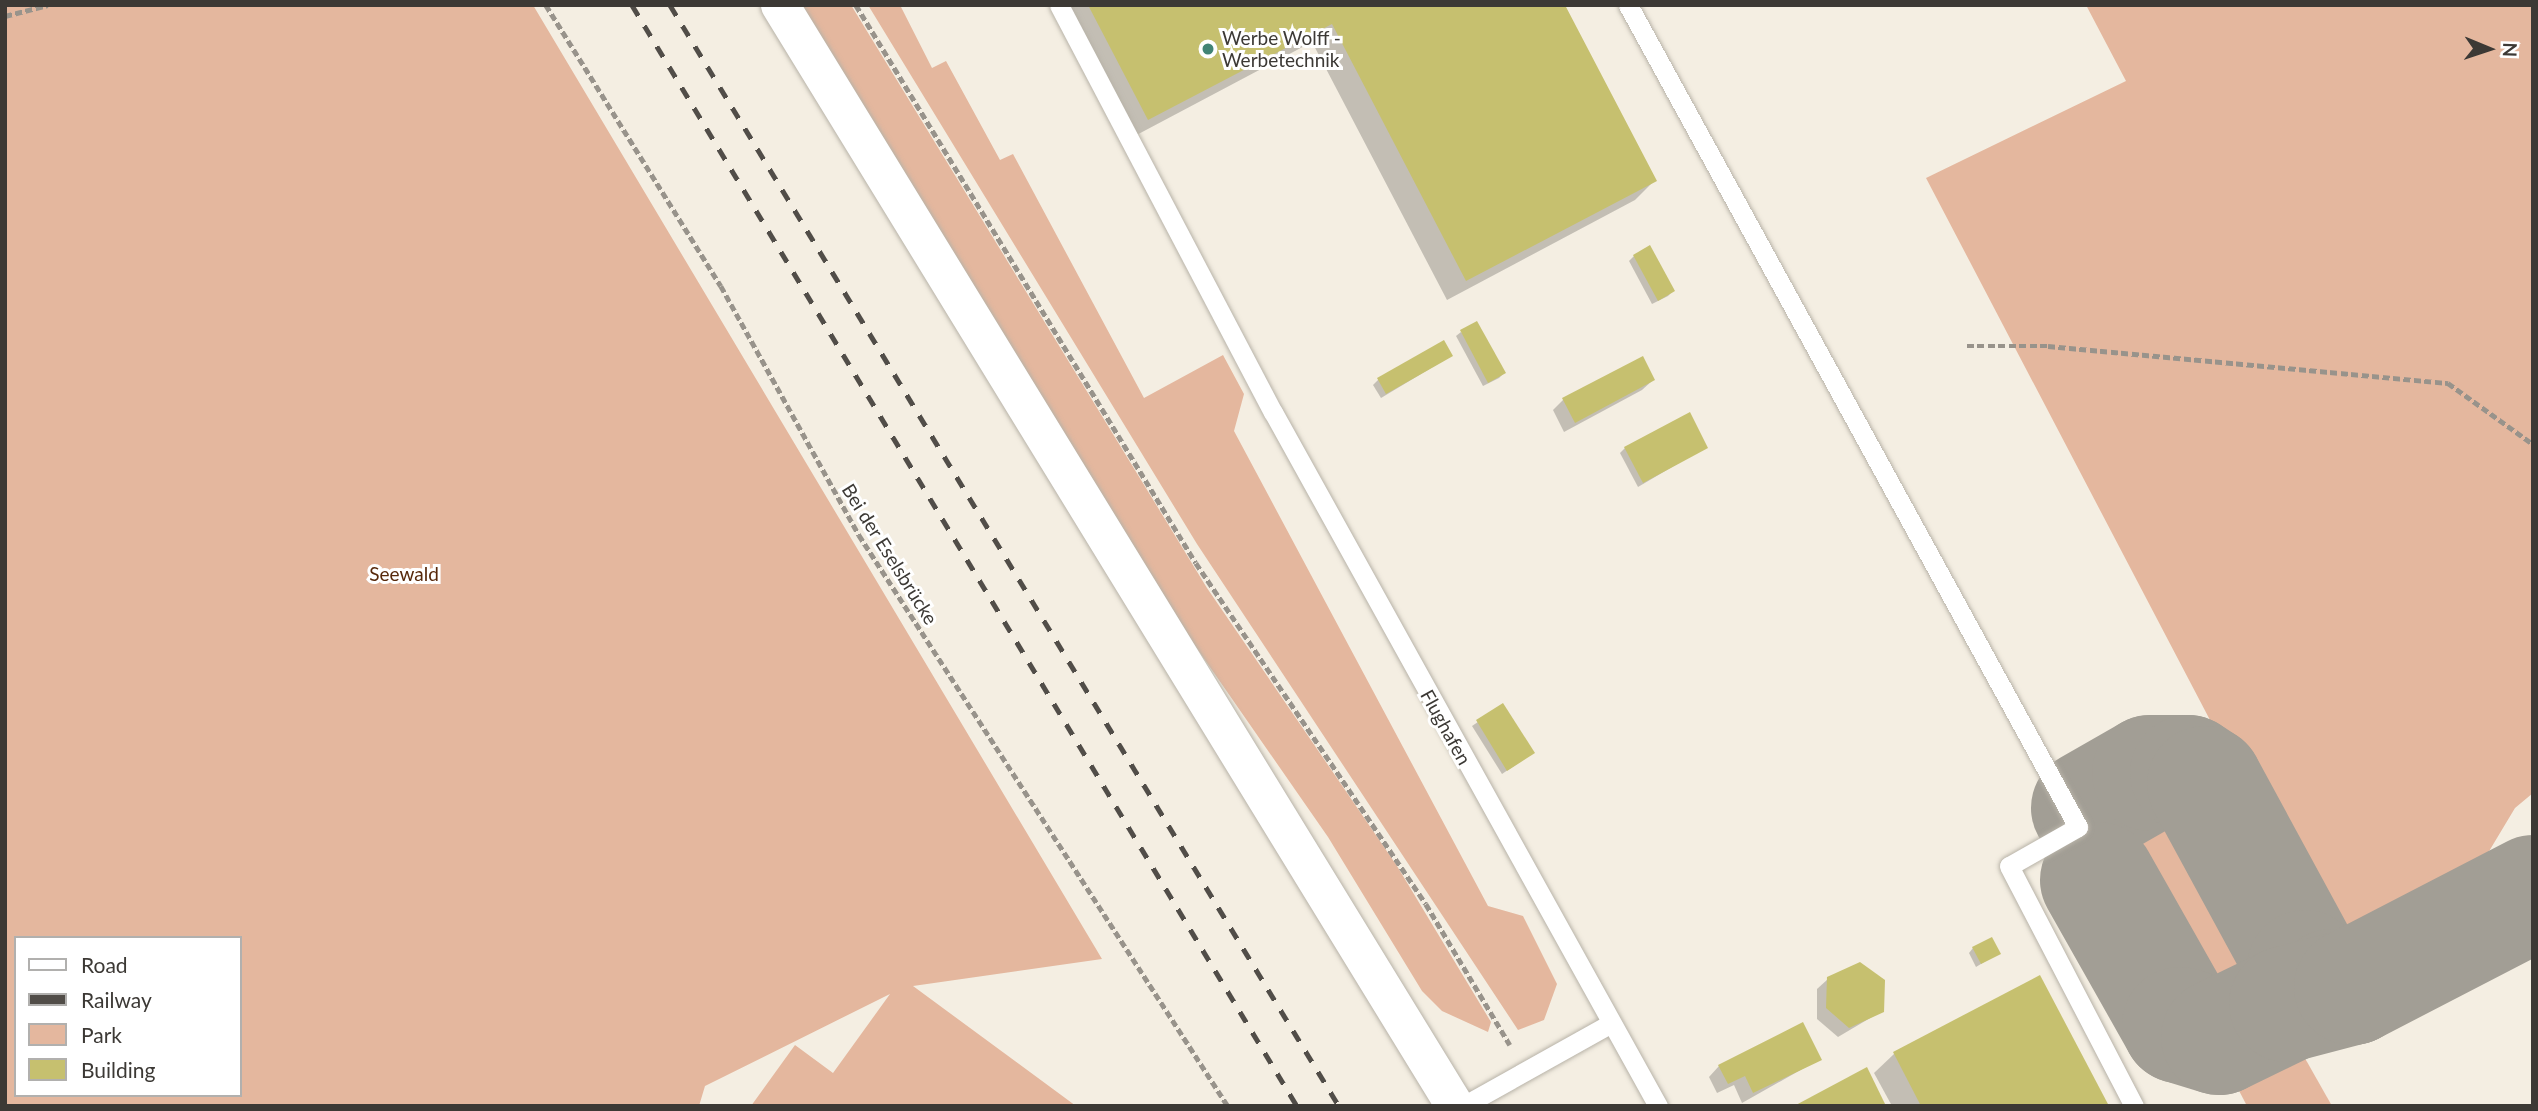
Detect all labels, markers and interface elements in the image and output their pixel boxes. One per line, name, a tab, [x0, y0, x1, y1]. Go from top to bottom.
north arrow	[2454, 14, 2524, 84]
place label: Werbe Wolff - Werbetechnik	[1222, 27, 1342, 71]
marker: Werbe Wolff - Werbetechnik	[1200, 41, 1216, 57]
text: N	[2499, 42, 2522, 57]
street label: Bei der Eselsbrücke	[837, 479, 943, 629]
park label: Seewald	[369, 563, 439, 585]
street label: Flughafen	[1416, 685, 1476, 769]
legend	[14, 936, 242, 1097]
text: Road	[81, 952, 128, 977]
text: Railway	[81, 987, 152, 1012]
text: Park	[81, 1022, 122, 1047]
text: Building	[81, 1057, 156, 1082]

